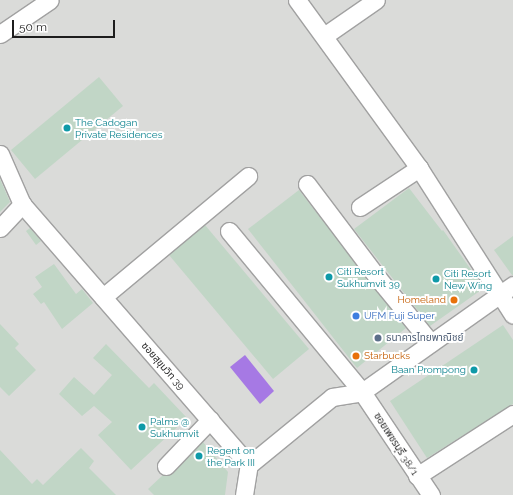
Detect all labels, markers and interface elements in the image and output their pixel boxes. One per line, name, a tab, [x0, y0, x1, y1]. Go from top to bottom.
scale bar	[14, 12, 117, 38]
text: 50 m	[19, 20, 47, 34]
place label: The Cadogan Private Residences	[75, 116, 163, 140]
marker: The Cadogan Private Residences	[62, 123, 72, 133]
place label: Citi Resort Sukhumvit 39	[337, 265, 400, 288]
place label: Citi Resort New Wing	[444, 267, 493, 290]
marker: Citi Resort Sukhumvit 39	[324, 272, 334, 282]
marker: Citi Resort New Wing	[431, 274, 441, 284]
place label: Homeland	[397, 294, 446, 306]
marker: Homeland	[449, 295, 459, 305]
place label: UFM Fuji Super	[364, 310, 435, 322]
marker: UFM Fuji Super	[351, 311, 361, 321]
place label: ธนาคารไทยพาณิชย์	[386, 332, 463, 344]
marker: ธนาคารไทยพาณิชย์	[373, 333, 383, 343]
street label: ซอยสุขุมวิท 39	[139, 340, 187, 392]
place label: Starbucks	[364, 350, 410, 362]
marker: Starbucks	[351, 351, 361, 361]
place label: Baan Prompong	[391, 364, 466, 376]
marker: Baan Prompong	[469, 365, 479, 375]
street label: ซอยเพชรบุรี 38/1	[371, 410, 421, 478]
place label: Palms @ Sukhumvit	[150, 415, 199, 438]
marker: Palms @ Sukhumvit	[137, 422, 147, 432]
place label: Regent on the Park III	[207, 444, 255, 468]
marker: Regent on the Park III	[194, 451, 204, 461]

